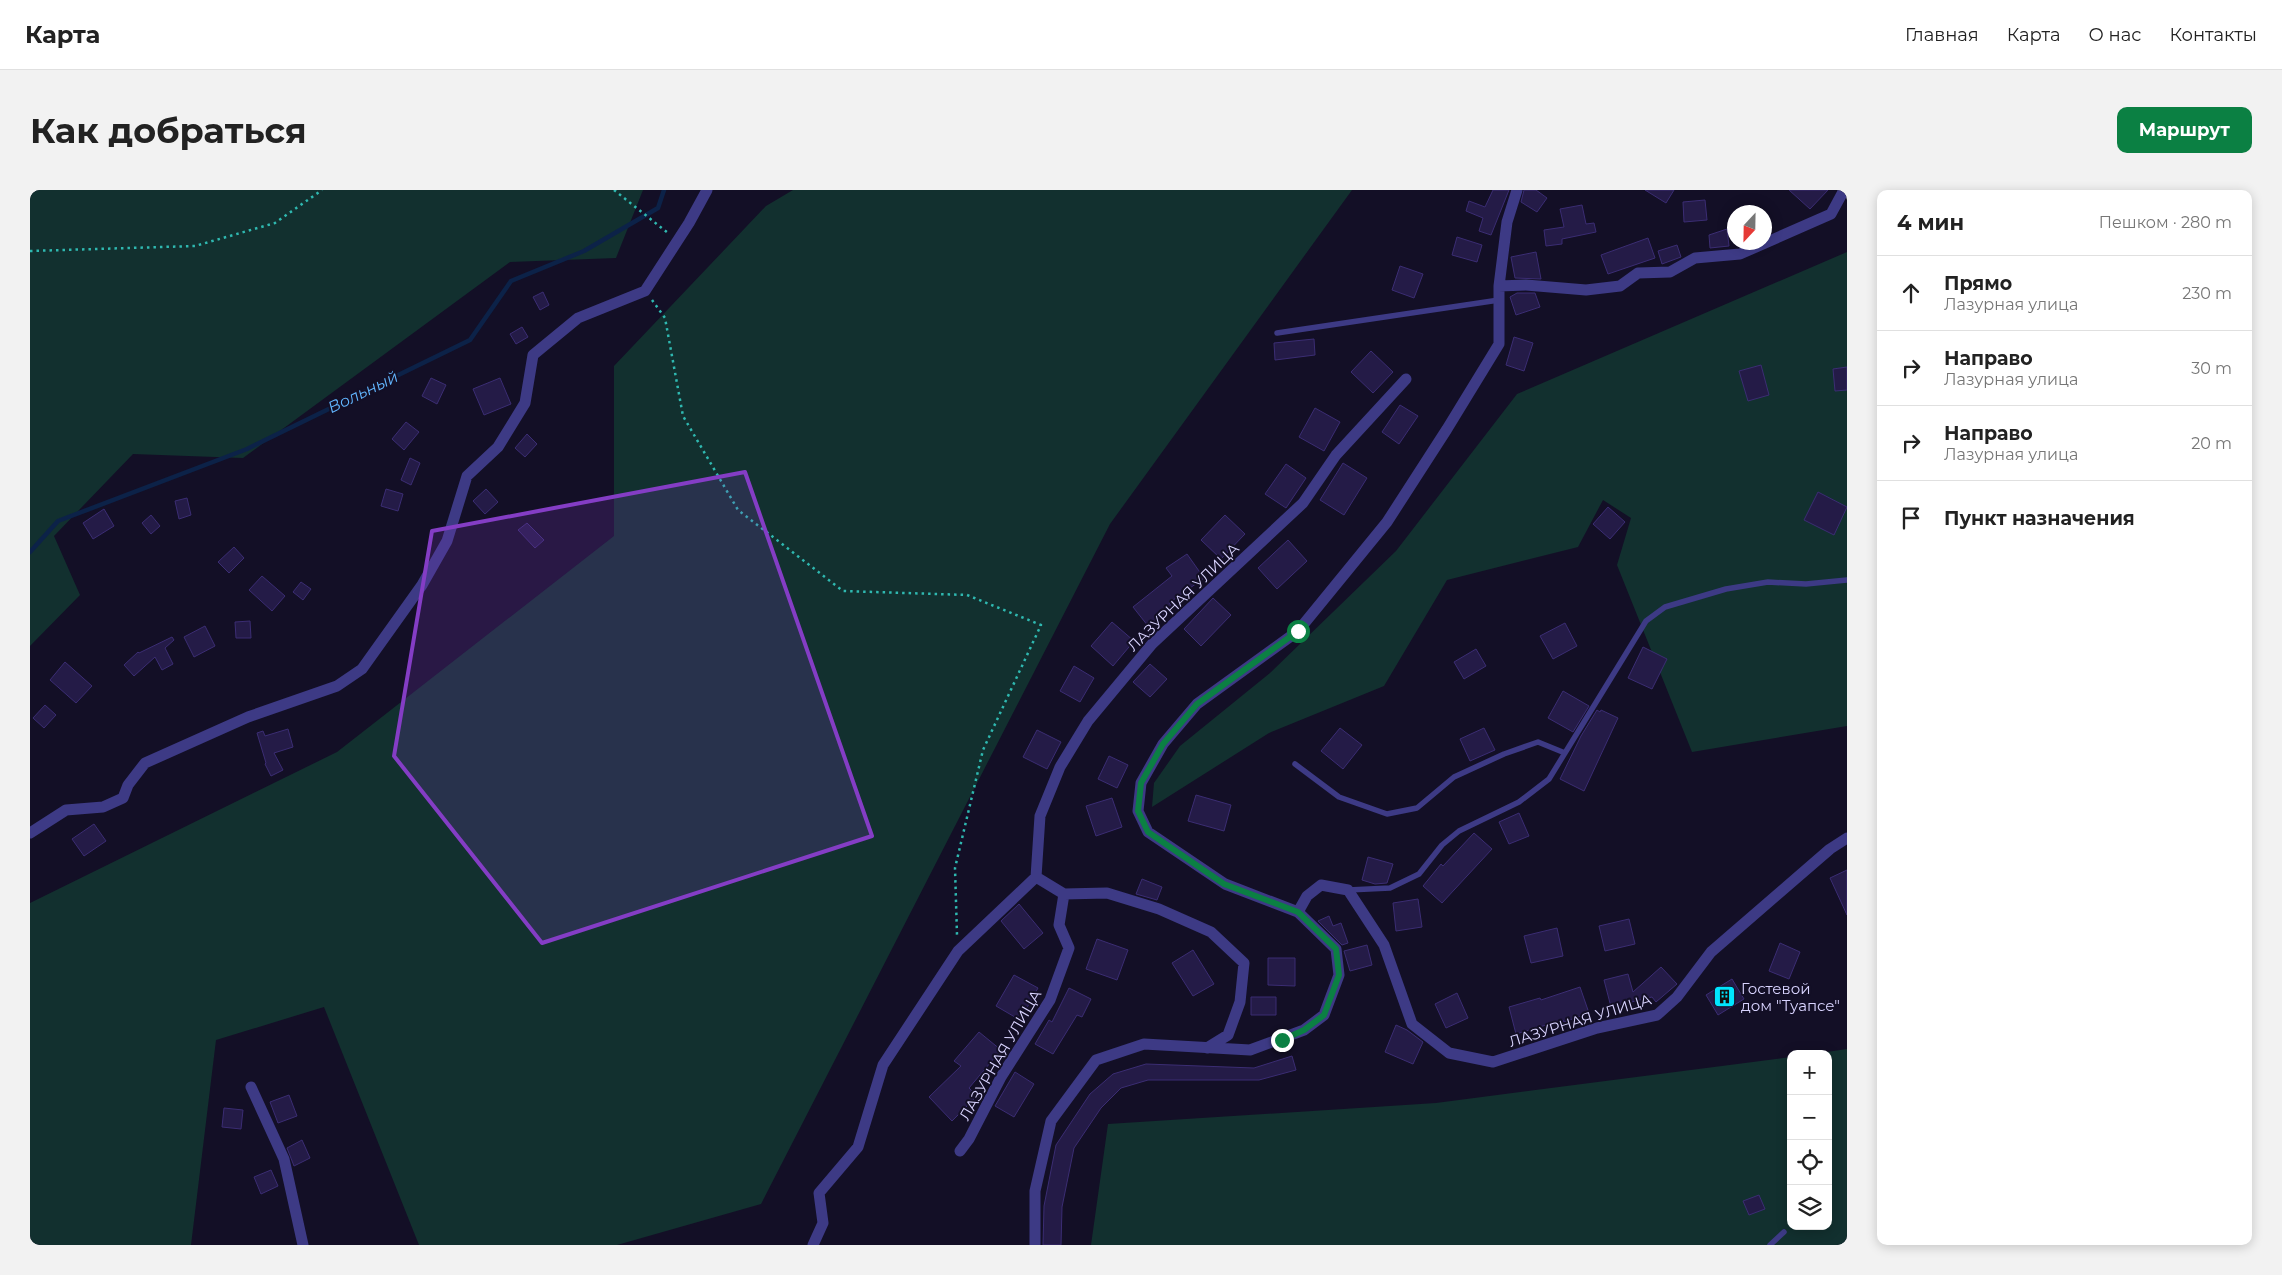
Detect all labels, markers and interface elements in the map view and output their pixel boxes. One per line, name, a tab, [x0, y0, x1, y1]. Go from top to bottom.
text: Карта	[25, 20, 100, 49]
text: Главная	[1905, 24, 1979, 46]
text: Карта	[2007, 24, 2061, 46]
text: О нас	[2089, 24, 2141, 46]
text: Контакты	[2169, 24, 2257, 46]
button: Маршрут	[2117, 107, 2252, 153]
text: Как добраться	[30, 109, 307, 152]
north arrow	[1727, 205, 1772, 250]
text: 4 мин	[1897, 210, 1964, 235]
text: Пешком · 280 m	[2099, 213, 2232, 232]
text: Прямо	[1944, 272, 2012, 295]
icon: ahead	[1897, 279, 1925, 307]
text: 230 m	[2182, 284, 2232, 303]
text: Лазурная улица	[1944, 295, 2078, 314]
text: Направо	[1944, 347, 2033, 370]
icon: right	[1897, 354, 1925, 382]
text: 30 m	[2191, 359, 2232, 378]
water label: Вольный	[325, 367, 401, 417]
text: Лазурная улица	[1944, 370, 2078, 389]
text: Направо	[1944, 422, 2033, 445]
icon: right	[1897, 429, 1925, 457]
text: 20 m	[2191, 434, 2232, 453]
text: Лазурная улица	[1944, 445, 2078, 464]
icon: arrive	[1897, 504, 1925, 532]
text: Пункт назначения	[1944, 507, 2135, 530]
street label: ЛАЗУРНАЯ УЛИЦА	[1123, 539, 1243, 655]
route start	[1287, 620, 1310, 643]
place label: Гостевой дом "Туапсе"	[1741, 979, 1840, 1015]
building icon: Гостевой дом "Туапсе"	[1713, 985, 1737, 1009]
street label: ЛАЗУРНАЯ УЛИЦА	[955, 986, 1045, 1124]
street label: ЛАЗУРНАЯ УЛИЦА	[1506, 989, 1654, 1051]
route end	[1271, 1029, 1294, 1052]
map controls	[1787, 1050, 1832, 1230]
button: +	[1787, 1050, 1832, 1095]
button: −	[1787, 1095, 1832, 1140]
button: locate	[1787, 1140, 1832, 1185]
button: layers	[1787, 1185, 1832, 1230]

